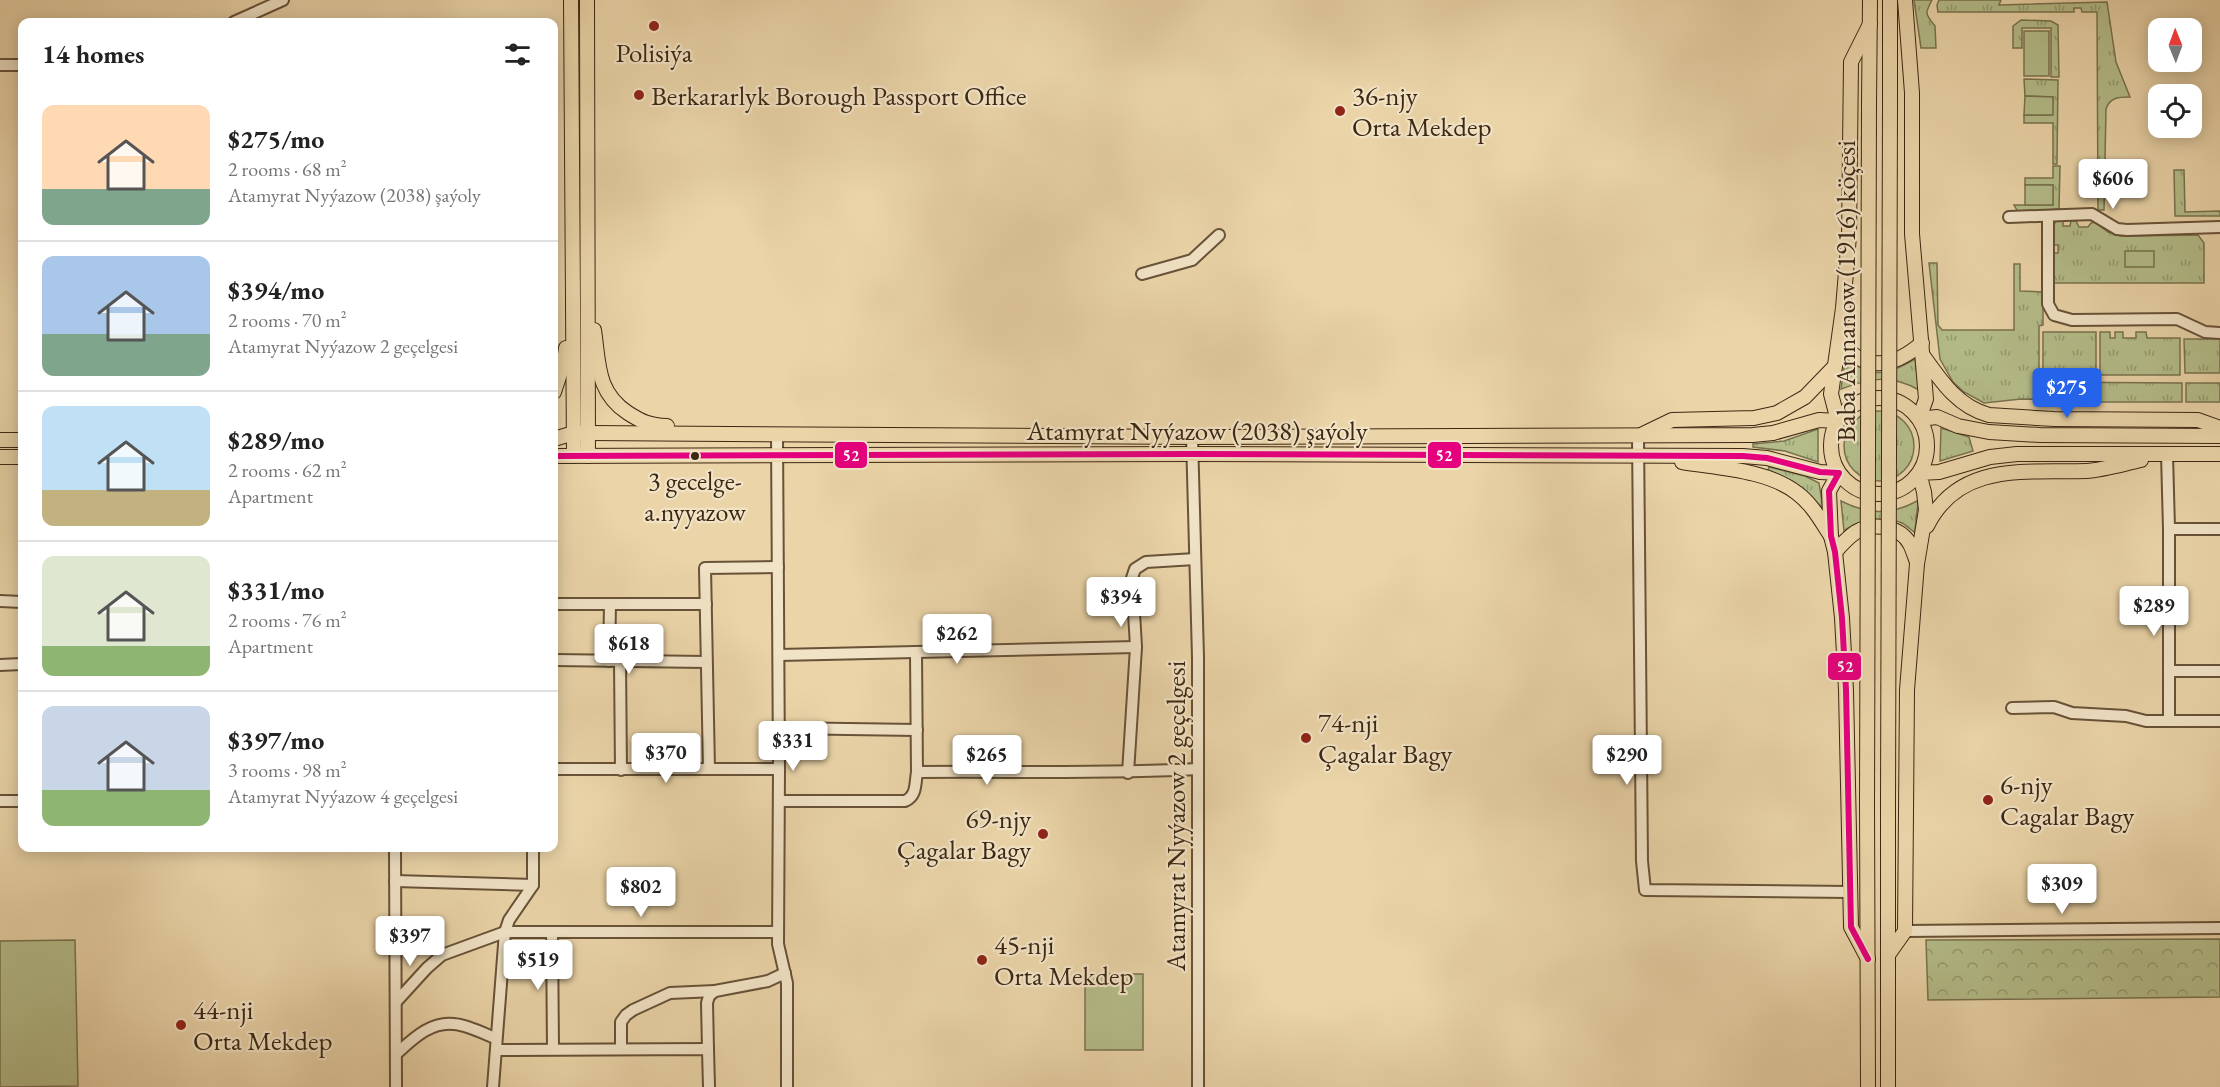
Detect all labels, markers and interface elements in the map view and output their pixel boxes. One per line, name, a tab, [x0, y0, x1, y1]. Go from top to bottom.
north arrow	[2148, 18, 2202, 72]
map controls	[2148, 18, 2202, 138]
marker: Polisiýa	[647, 19, 661, 33]
place label: Polisiýa	[615, 35, 693, 70]
text: 14 homes	[42, 37, 144, 71]
icon: filters	[501, 38, 534, 71]
place label: Berkararlyk Borough Passport Office	[651, 78, 1026, 113]
place label: 36-njy Orta Mekdep	[1352, 78, 1491, 144]
button: locate	[2148, 84, 2202, 138]
marker: Berkararlyk Borough Passport Office	[632, 88, 646, 102]
marker: 36-njy Orta Mekdep	[1333, 104, 1347, 118]
text: $275/mo	[228, 122, 324, 156]
icon: home	[90, 129, 162, 201]
street label: Baba Annanow (1916) köçesi	[1828, 140, 1863, 442]
text: 2 rooms · 68 m²	[228, 156, 347, 182]
pin: $606	[2077, 159, 2149, 210]
text: $606	[2093, 165, 2133, 191]
text: Atamyrat Nyýazow (2038) şaýoly	[228, 182, 481, 208]
text: $394/mo	[228, 273, 324, 307]
icon: home	[90, 280, 162, 352]
text: 2 rooms · 70 m²	[228, 307, 347, 333]
text: Atamyrat Nyýazow 2 geçelgesi	[228, 333, 458, 359]
pin: $275	[2031, 368, 2103, 419]
text: $275	[2047, 374, 2087, 400]
street label: Atamyrat Nyýazow (2038) şaýoly	[1025, 413, 1368, 448]
text: $289/mo	[228, 423, 324, 457]
icon: home	[90, 430, 162, 502]
line badge: 52	[834, 441, 868, 469]
line badge: 52	[1427, 441, 1462, 469]
text: 52	[843, 445, 860, 466]
text: 52	[1436, 445, 1453, 466]
marker: 3 gecelge- a.nyyazow	[689, 450, 701, 462]
text: 2 rooms · 62 m²	[228, 457, 347, 483]
place label: 3 gecelge- a.nyyazow	[644, 464, 746, 529]
text: Apartment	[228, 483, 313, 509]
text: $331/mo	[228, 573, 324, 607]
pin: $394	[1085, 577, 1157, 628]
icon: home	[90, 580, 162, 652]
text: $394	[1101, 583, 1141, 609]
pin: $289	[2118, 586, 2190, 637]
text: $289	[2134, 592, 2174, 618]
text: 2 rooms · 76 m²	[228, 607, 347, 633]
pin: $262	[921, 614, 993, 665]
text: $262	[937, 620, 977, 646]
pin: $618	[593, 624, 665, 675]
text: $618	[609, 630, 649, 656]
text: Apartment	[228, 633, 313, 659]
line badge: 52	[1827, 652, 1862, 681]
text: 52	[1837, 656, 1854, 677]
street label: Atamyrat Nyýazow 2 geçelgesi	[1158, 660, 1193, 972]
place label: 74-nji Çagalar Bagy	[1318, 705, 1452, 771]
pin: $331	[757, 721, 829, 772]
text: $397/mo	[228, 723, 324, 757]
text: $331	[773, 727, 813, 753]
icon: home	[90, 730, 162, 802]
marker: 74-nji Çagalar Bagy	[1299, 731, 1313, 745]
pin: $370	[630, 733, 702, 784]
pin: $265	[951, 735, 1023, 786]
pin: $290	[1591, 735, 1663, 786]
text: $370	[646, 739, 686, 765]
text: $265	[967, 741, 1007, 767]
text: $290	[1607, 741, 1647, 767]
text: 3 rooms · 98 m²	[228, 757, 347, 783]
place label: 6-njy Cagalar Bagy	[2000, 767, 2134, 833]
text: Atamyrat Nyýazow 4 geçelgesi	[228, 783, 458, 809]
marker: 6-njy Cagalar Bagy	[1981, 793, 1995, 807]
place label: 69-njy Çagalar Bagy	[897, 801, 1031, 867]
marker: 69-njy Çagalar Bagy	[1036, 827, 1050, 841]
pin: $309	[2026, 864, 2098, 915]
pin: $802	[605, 867, 677, 918]
text: $309	[2042, 870, 2082, 896]
text: $802	[621, 873, 661, 899]
pin: $397	[374, 916, 446, 967]
text: $397	[390, 922, 430, 948]
place label: 45-nji Orta Mekdep	[994, 927, 1133, 993]
pin: $519	[502, 940, 574, 991]
text: $519	[518, 946, 558, 972]
marker: 45-nji Orta Mekdep	[975, 953, 989, 967]
place label: 44-nji Orta Mekdep	[193, 992, 332, 1058]
marker: 44-nji Orta Mekdep	[174, 1018, 188, 1032]

